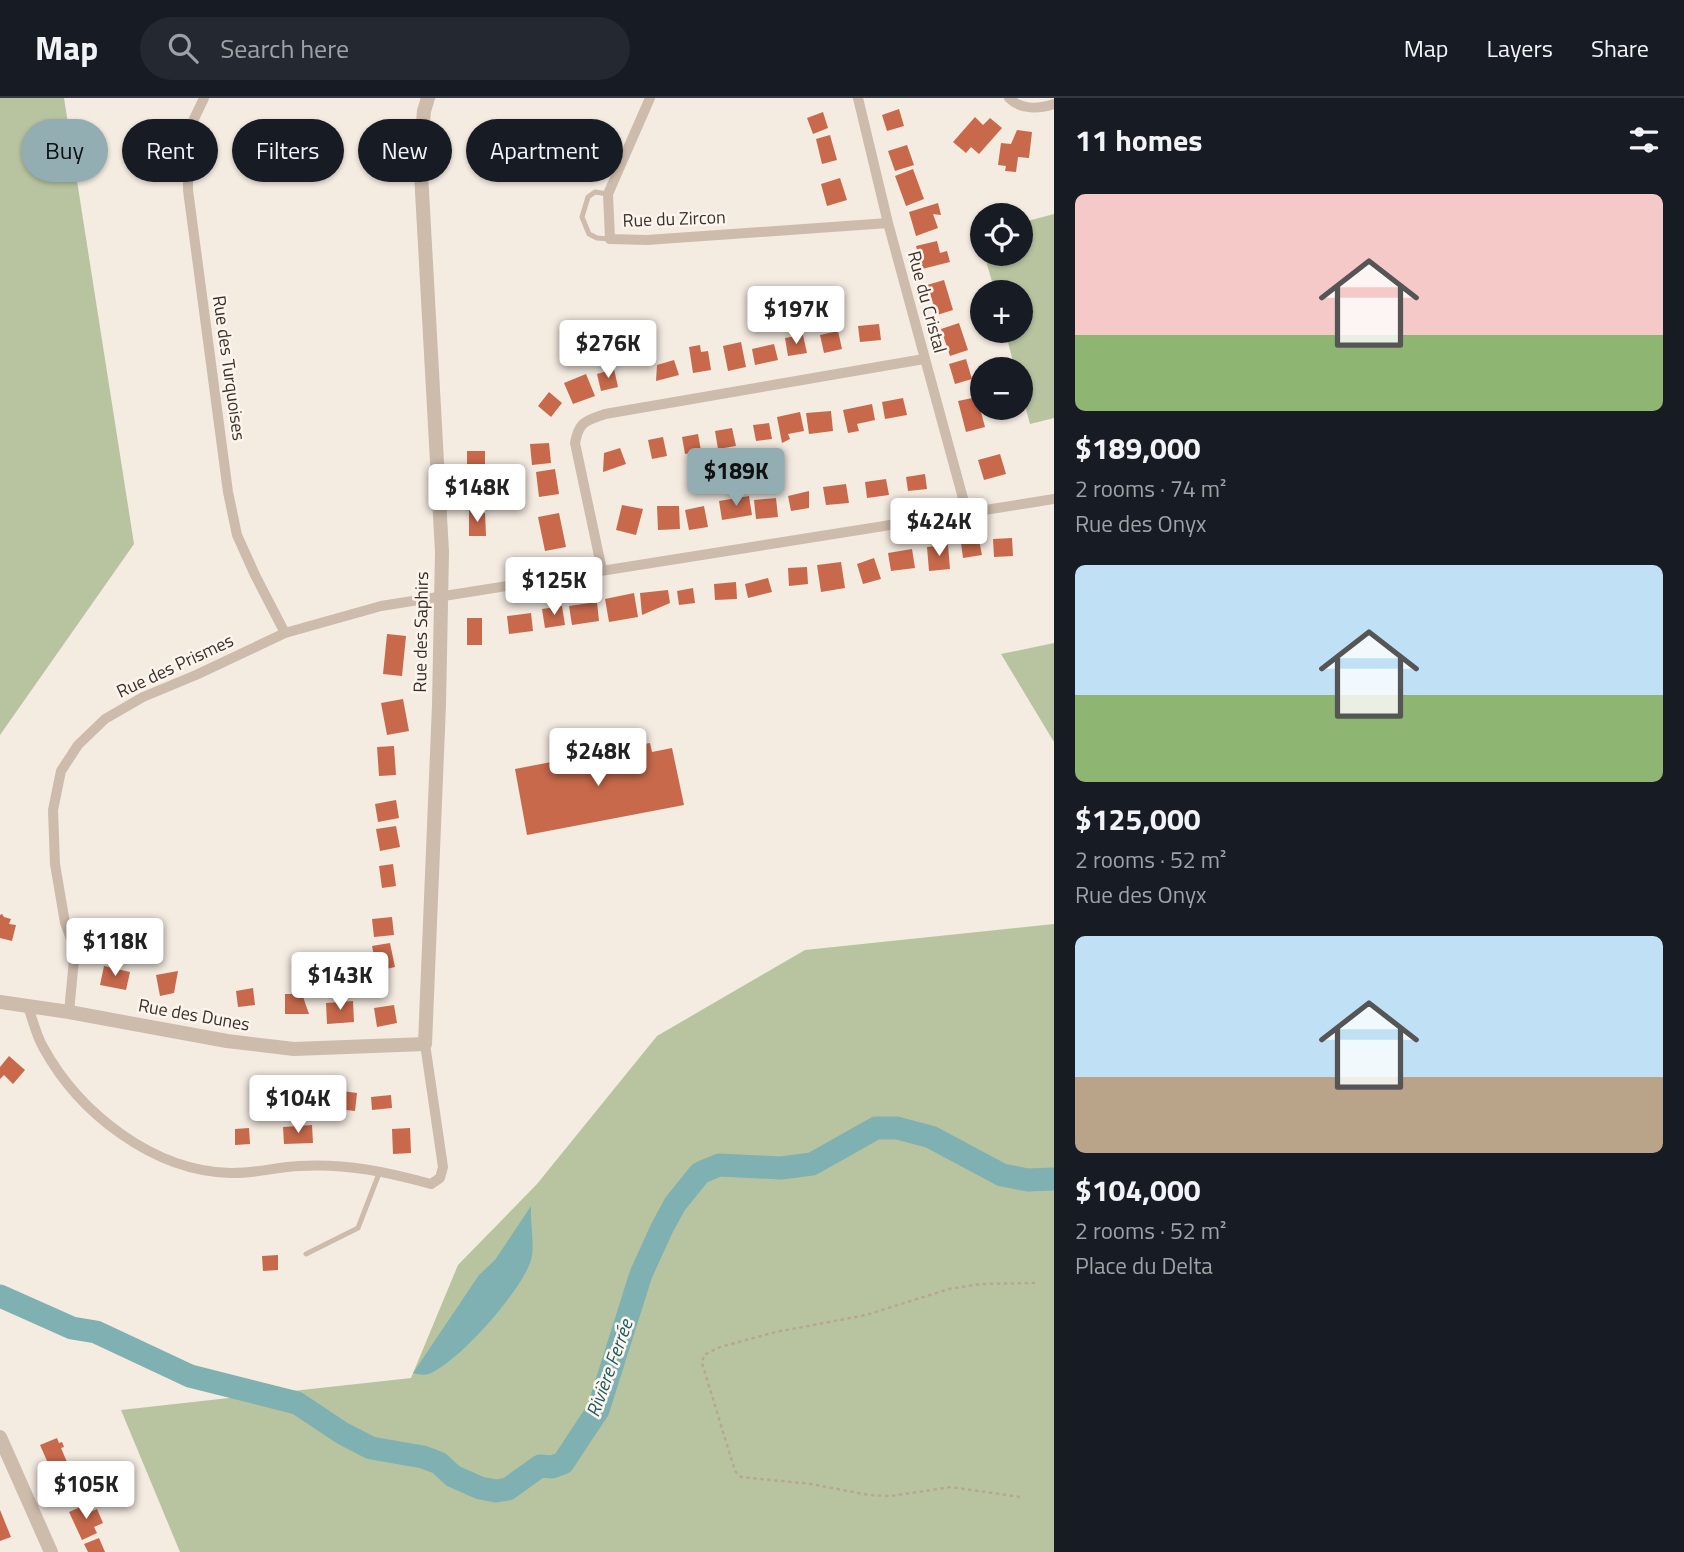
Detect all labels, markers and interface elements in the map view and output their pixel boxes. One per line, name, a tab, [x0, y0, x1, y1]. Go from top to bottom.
search box	[140, 17, 630, 80]
text: Map	[35, 23, 98, 73]
icon: search	[164, 29, 202, 67]
text: Search here	[220, 29, 349, 68]
text: Map	[1404, 30, 1449, 66]
text: Layers	[1487, 30, 1553, 66]
text: Share	[1591, 30, 1649, 66]
text: 11 homes	[1075, 117, 1202, 163]
chip: Buy	[21, 119, 108, 182]
chip: Rent	[122, 119, 218, 182]
chip: Filters	[232, 119, 344, 182]
chip: New	[358, 119, 452, 182]
chip: Apartment	[466, 119, 623, 182]
icon: filters	[1625, 121, 1663, 159]
street label: Rue du Zircon	[622, 203, 726, 234]
map controls	[970, 203, 1033, 420]
button: locate	[970, 203, 1033, 266]
icon: home	[1306, 240, 1432, 366]
street label: Rue du Cristal	[901, 248, 954, 356]
button: +	[970, 280, 1033, 343]
pin: $197K	[747, 286, 845, 346]
text: $197K	[763, 291, 829, 326]
street label: Rue des Turquoises	[206, 294, 253, 442]
pin: $276K	[559, 320, 657, 380]
text: $276K	[575, 325, 641, 360]
button: −	[970, 357, 1033, 420]
text: $189,000	[1075, 425, 1201, 471]
pin: $189K	[687, 448, 785, 508]
text: $189K	[703, 453, 769, 488]
pin: $148K	[428, 464, 526, 524]
text: $148K	[444, 469, 510, 504]
text: 2 rooms · 74 m²	[1075, 471, 1226, 506]
pin: $424K	[890, 498, 988, 558]
text: $424K	[906, 503, 972, 538]
text: Rue des Onyx	[1075, 506, 1206, 541]
pin: $125K	[505, 558, 603, 617]
text: $125K	[521, 562, 587, 597]
street label: Rue des Saphirs	[406, 571, 435, 693]
icon: home	[1306, 611, 1432, 737]
street label: Rue des Prismes	[112, 627, 238, 704]
pin: $248K	[549, 728, 647, 788]
text: $248K	[565, 733, 631, 768]
text: $125,000	[1075, 796, 1201, 842]
text: 2 rooms · 52 m²	[1075, 842, 1226, 877]
text: Rue des Onyx	[1075, 877, 1206, 912]
pin: $118K	[66, 918, 164, 978]
text: $118K	[82, 923, 148, 958]
pin: $143K	[291, 953, 389, 1012]
text: $143K	[307, 957, 373, 992]
icon: home	[1306, 982, 1432, 1108]
street label: Rue des Dunes	[136, 991, 252, 1038]
pin: $104K	[249, 1076, 347, 1135]
text: $104K	[265, 1080, 331, 1115]
text: $104,000	[1075, 1167, 1201, 1213]
text: 2 rooms · 52 m²	[1075, 1213, 1226, 1248]
text: Place du Delta	[1075, 1248, 1213, 1283]
water label: Rivière Ferrée	[578, 1314, 640, 1421]
pin: $105K	[37, 1462, 135, 1521]
text: $105K	[53, 1466, 119, 1501]

